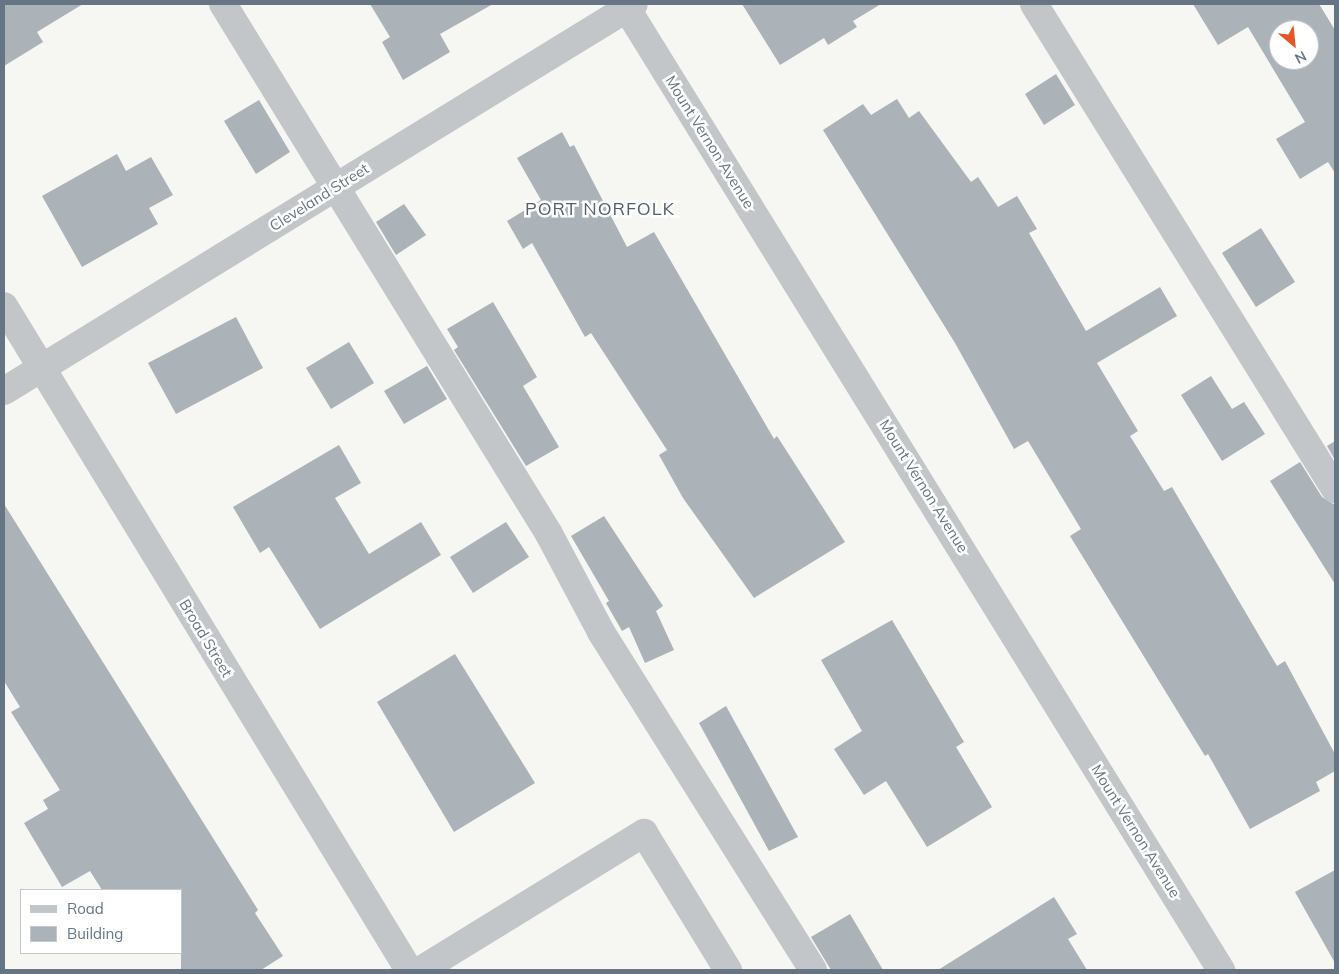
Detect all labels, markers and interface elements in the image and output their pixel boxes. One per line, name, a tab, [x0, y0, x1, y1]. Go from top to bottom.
north arrow	[1269, 20, 1319, 70]
text: N	[1292, 47, 1309, 68]
street label: Mount Vernon Avenue	[662, 72, 758, 212]
street label: Cleveland Street	[266, 159, 372, 235]
district label: PORT NORFOLK	[524, 198, 676, 220]
street label: Mount Vernon Avenue	[876, 416, 972, 556]
street label: Broad Street	[176, 596, 236, 680]
street label: Mount Vernon Avenue	[1088, 761, 1184, 901]
legend	[20, 889, 182, 954]
text: Road	[67, 899, 104, 918]
text: Building	[67, 924, 123, 943]

